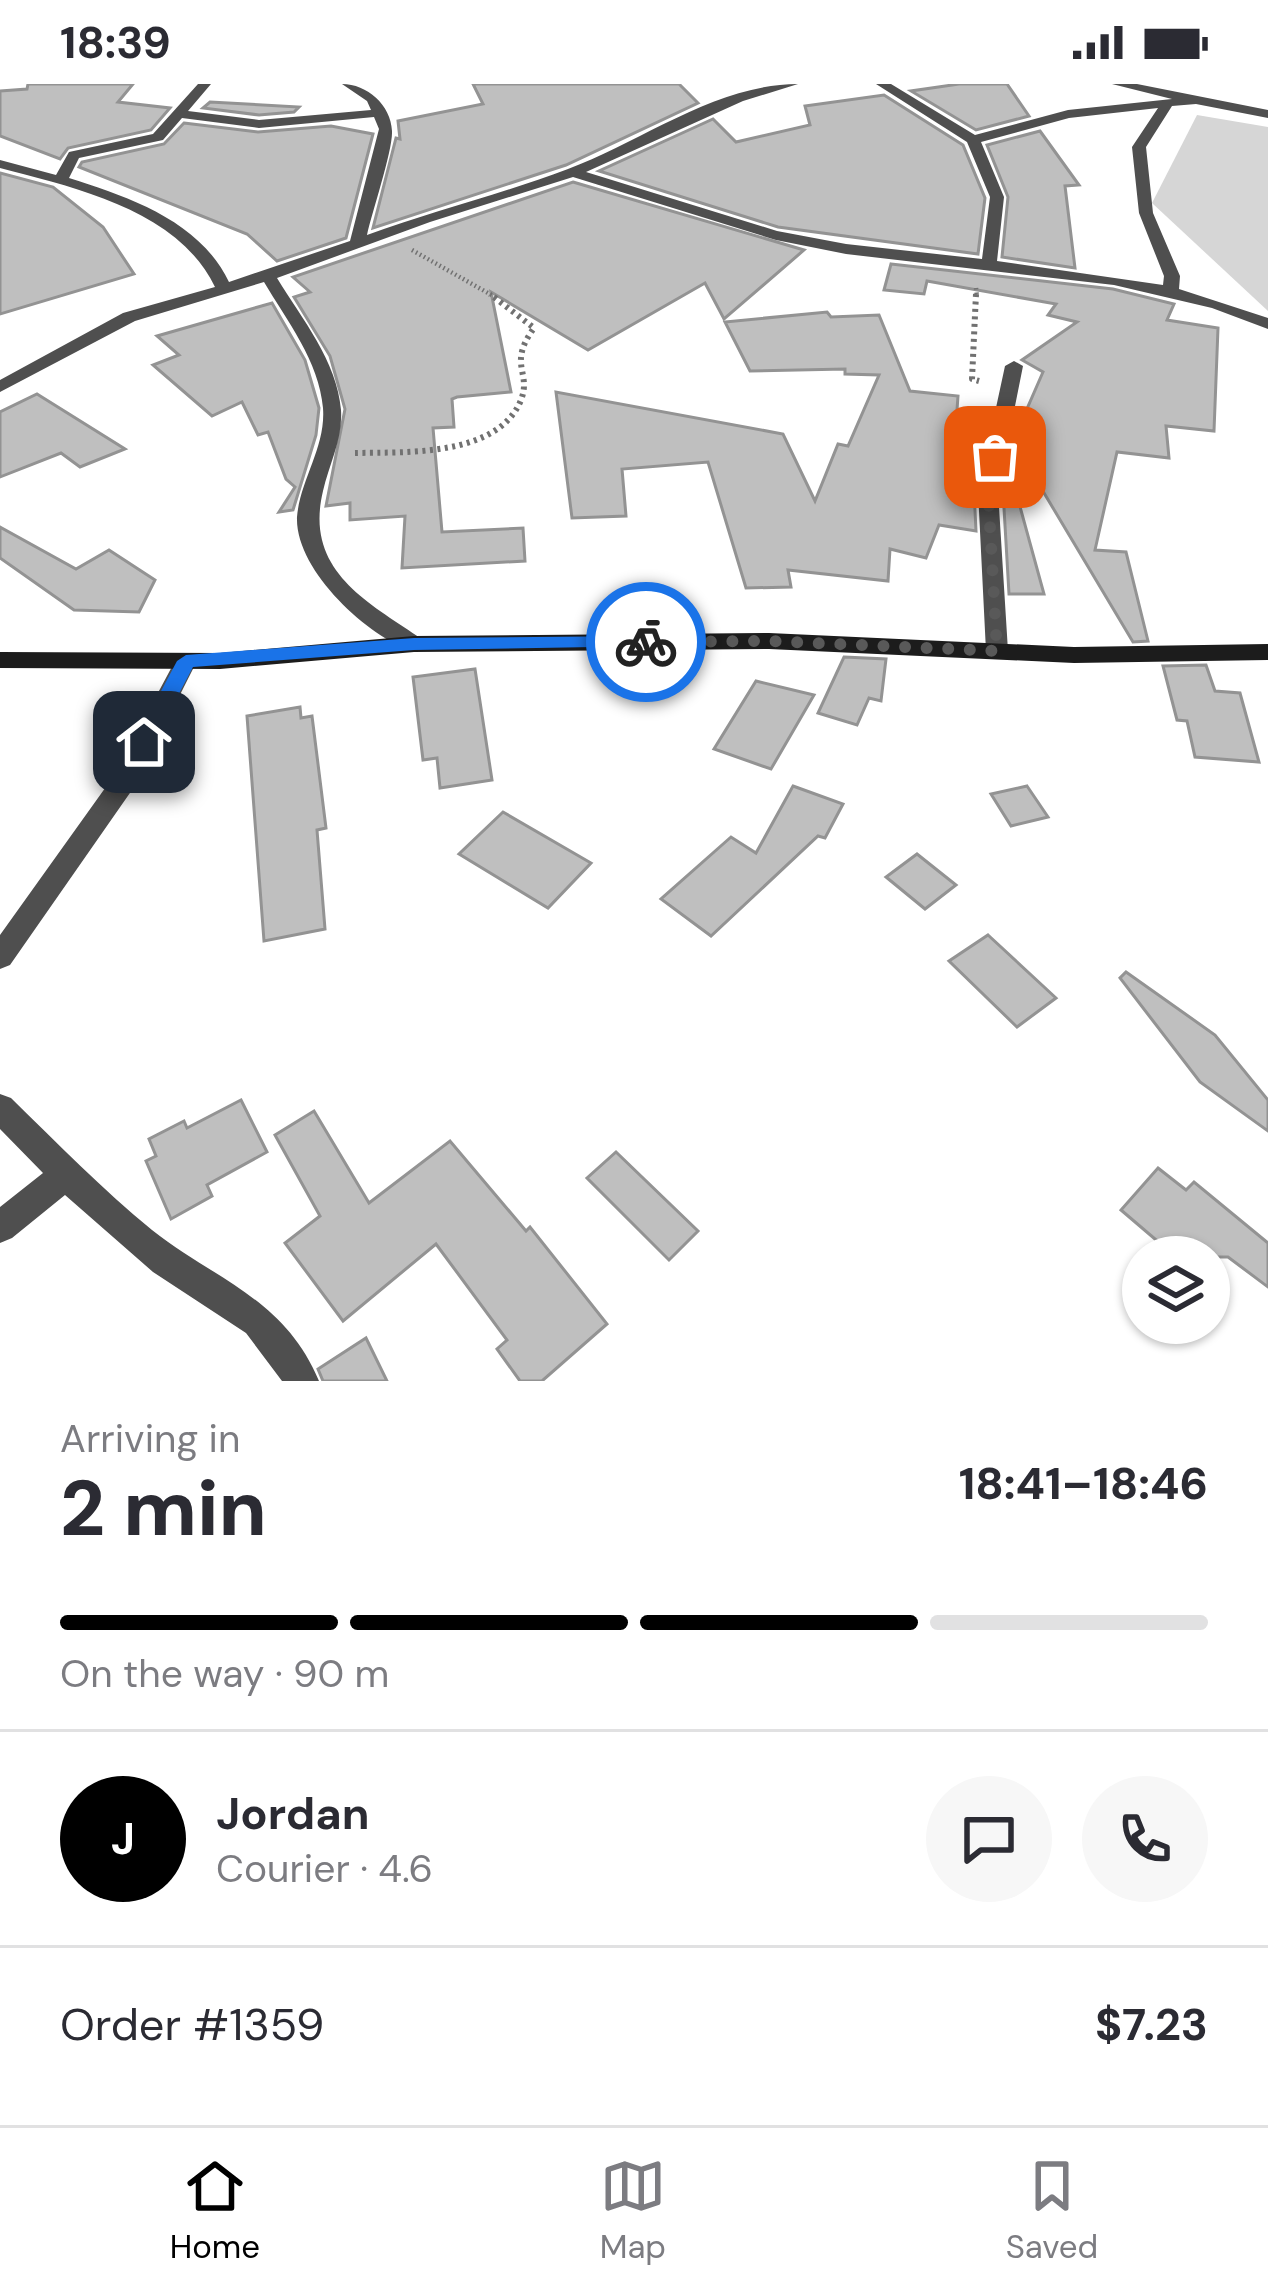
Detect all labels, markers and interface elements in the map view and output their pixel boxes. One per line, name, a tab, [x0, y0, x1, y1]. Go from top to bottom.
text: 18:39	[60, 13, 171, 72]
pin	[944, 406, 1046, 508]
icon: bag	[962, 424, 1028, 490]
courier	[586, 582, 706, 702]
icon: bike	[613, 609, 679, 675]
pin	[93, 691, 195, 793]
icon: home	[111, 709, 177, 775]
map controls	[1122, 1236, 1230, 1344]
button: layers	[1122, 1236, 1230, 1344]
text: Arriving in	[60, 1413, 240, 1464]
text: 18:41–18:46	[959, 1454, 1208, 1513]
text: 2 min	[60, 1458, 267, 1559]
text: On the way · 90 m	[60, 1648, 389, 1699]
button: chat	[926, 1776, 1052, 1902]
button: phone	[1082, 1776, 1208, 1902]
text: Jordan	[216, 1784, 369, 1843]
text: J	[111, 1809, 135, 1868]
text: Courier · 4.6	[216, 1843, 433, 1894]
text: Order #1359	[60, 1995, 324, 2054]
text: $7.23	[1095, 1995, 1208, 2054]
tab: Home	[170, 2153, 260, 2268]
tab: Map	[600, 2153, 666, 2268]
tab: Saved	[1006, 2153, 1098, 2268]

